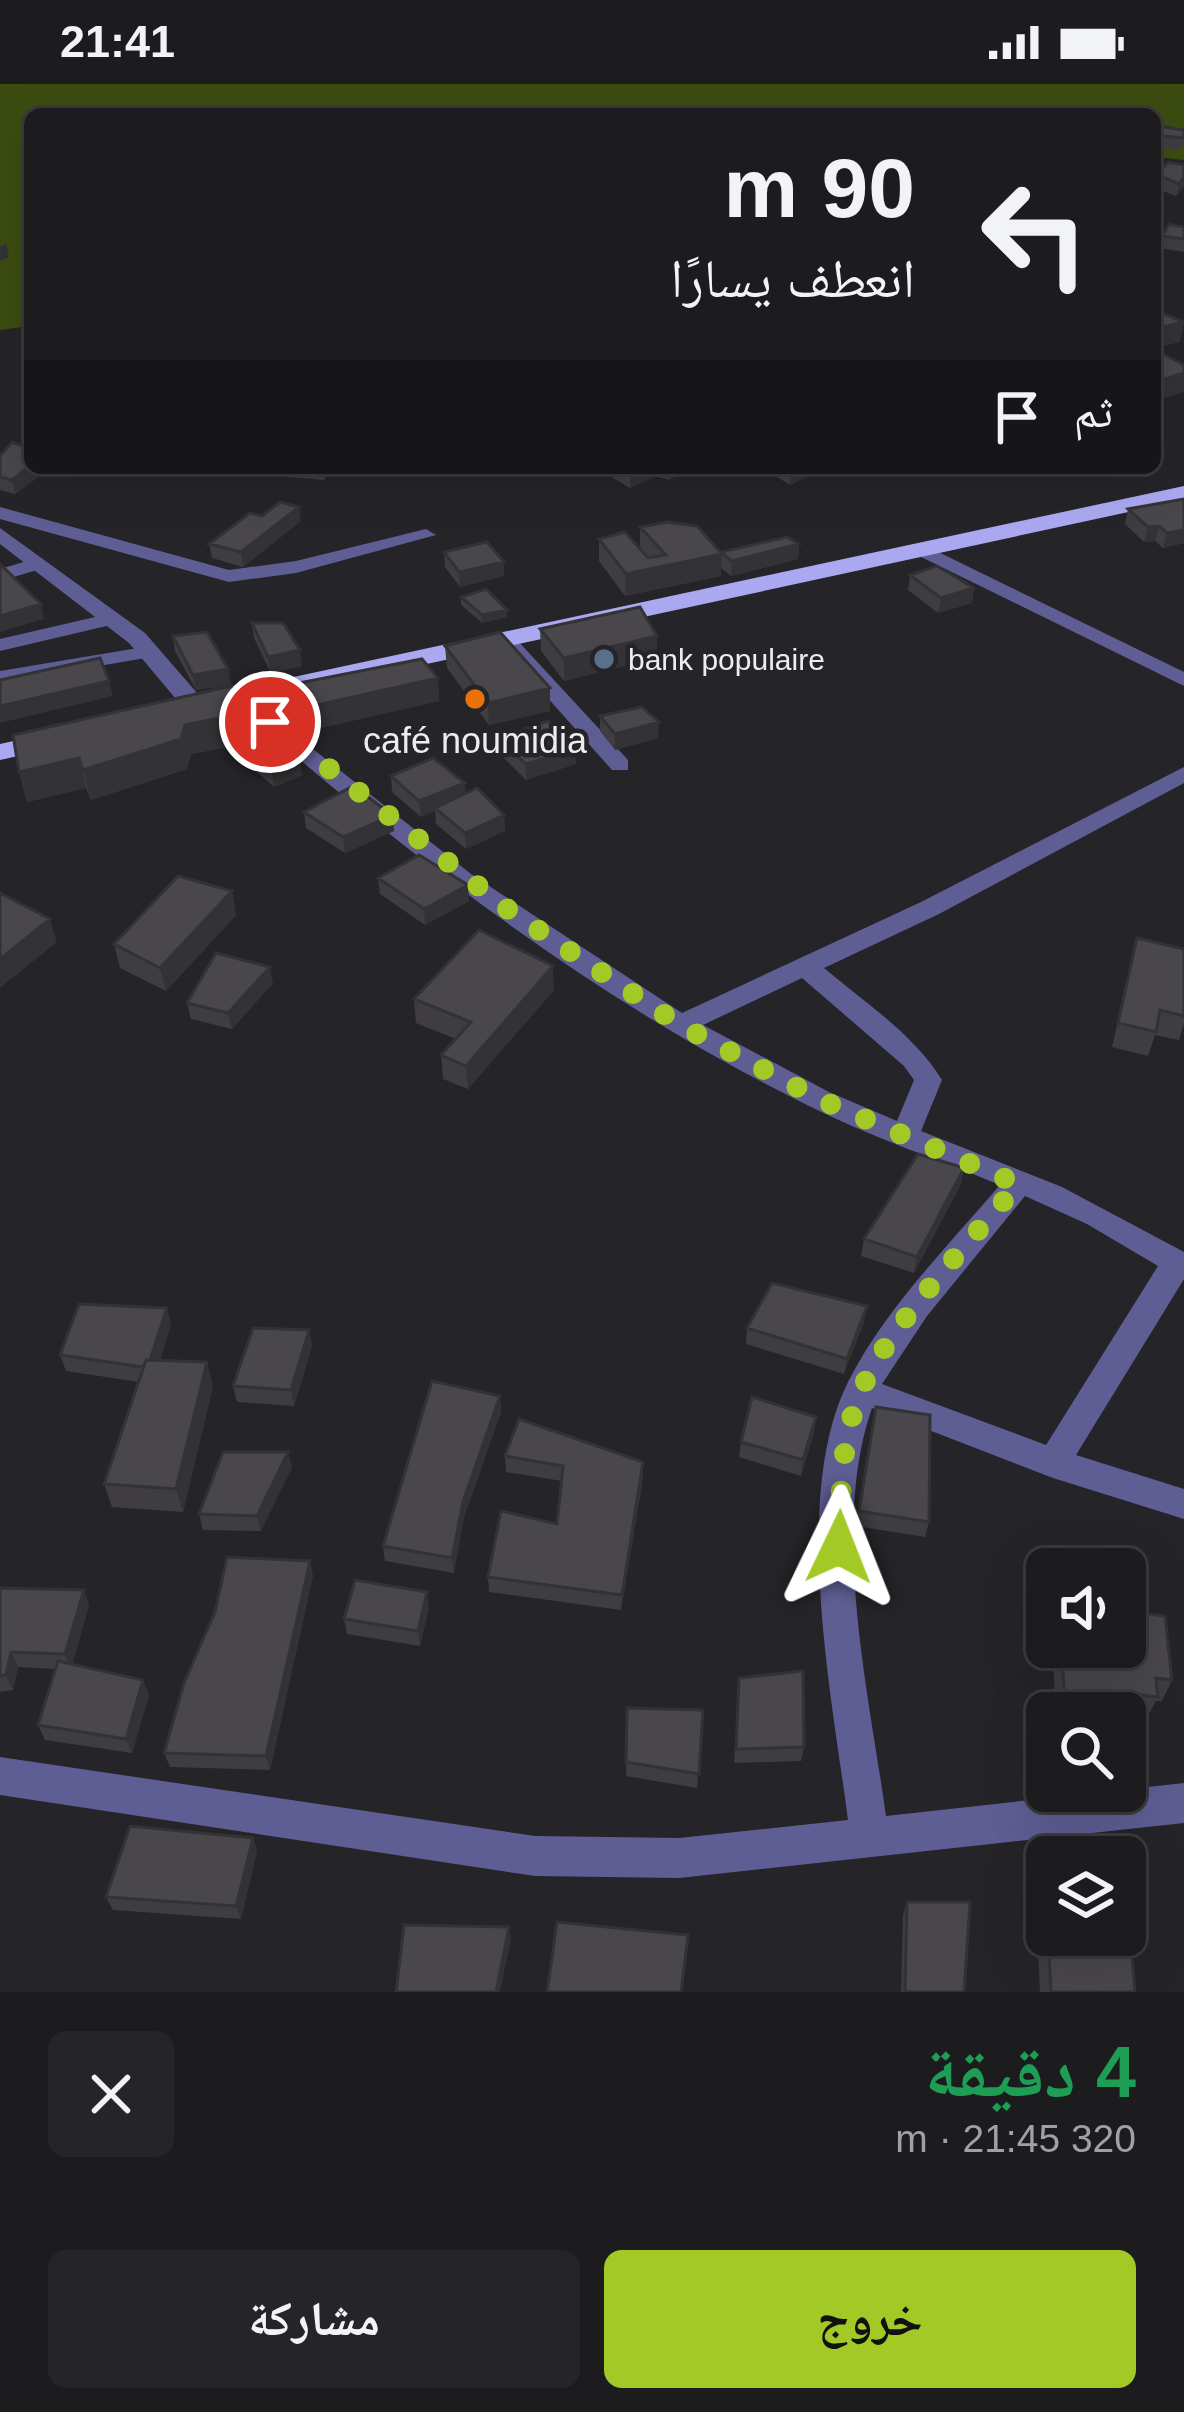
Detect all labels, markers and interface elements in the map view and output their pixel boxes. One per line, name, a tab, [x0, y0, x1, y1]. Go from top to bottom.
text: 21:41	[60, 16, 175, 67]
text: 90 m	[724, 141, 915, 235]
icon: left	[957, 156, 1113, 312]
text: انعطف يسارًا	[670, 248, 915, 308]
icon: arrive	[984, 384, 1050, 450]
text: ثم	[1074, 386, 1113, 437]
place label: bank populaire	[628, 643, 825, 676]
marker: bank populaire	[591, 646, 617, 672]
pin	[219, 671, 321, 773]
marker: café noumidia	[462, 686, 488, 712]
icon: arrive	[237, 689, 303, 755]
place label: café noumidia	[363, 720, 588, 761]
position arrow	[776, 1484, 902, 1610]
map controls	[1026, 1548, 1146, 1956]
button: sound	[1026, 1548, 1146, 1668]
button: search	[1026, 1692, 1146, 1812]
button: layers	[1026, 1836, 1146, 1956]
button: close	[48, 2031, 174, 2157]
text: 4 دقيقة	[925, 2032, 1136, 2112]
text: 320 m · 21:45	[895, 2117, 1136, 2160]
button: مشاركة	[48, 2250, 580, 2388]
button: خروج	[604, 2250, 1136, 2388]

